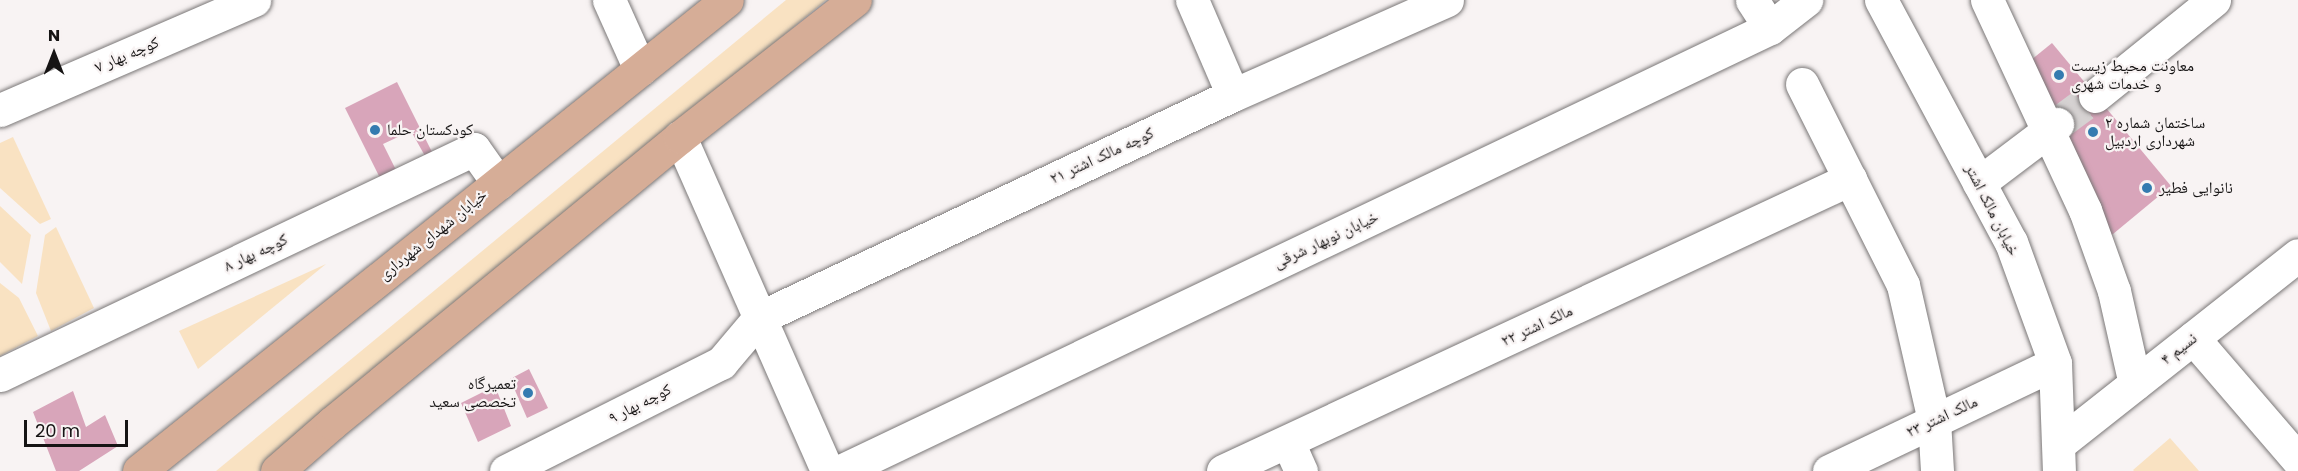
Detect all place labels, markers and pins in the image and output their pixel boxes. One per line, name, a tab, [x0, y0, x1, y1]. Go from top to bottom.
place label: معاونت محیط زیست و خدمات شهری	[2071, 56, 2194, 94]
marker: معاونت محیط زیست و خدمات شهری	[2052, 68, 2066, 82]
place label: ساختمان شماره ۲ شهرداری اردبیل	[2105, 113, 2205, 151]
place label: کودکستان حلما	[387, 120, 473, 140]
marker: کودکستان حلما	[368, 123, 382, 137]
marker: ساختمان شماره ۲ شهرداری اردبیل	[2086, 125, 2100, 139]
place label: نانوایی فطیر	[2159, 178, 2233, 198]
marker: نانوایی فطیر	[2140, 181, 2154, 195]
place label: تعمیرگاه تخصصی سعید	[429, 374, 516, 412]
marker: تعمیرگاه تخصصی سعید	[521, 386, 535, 400]

